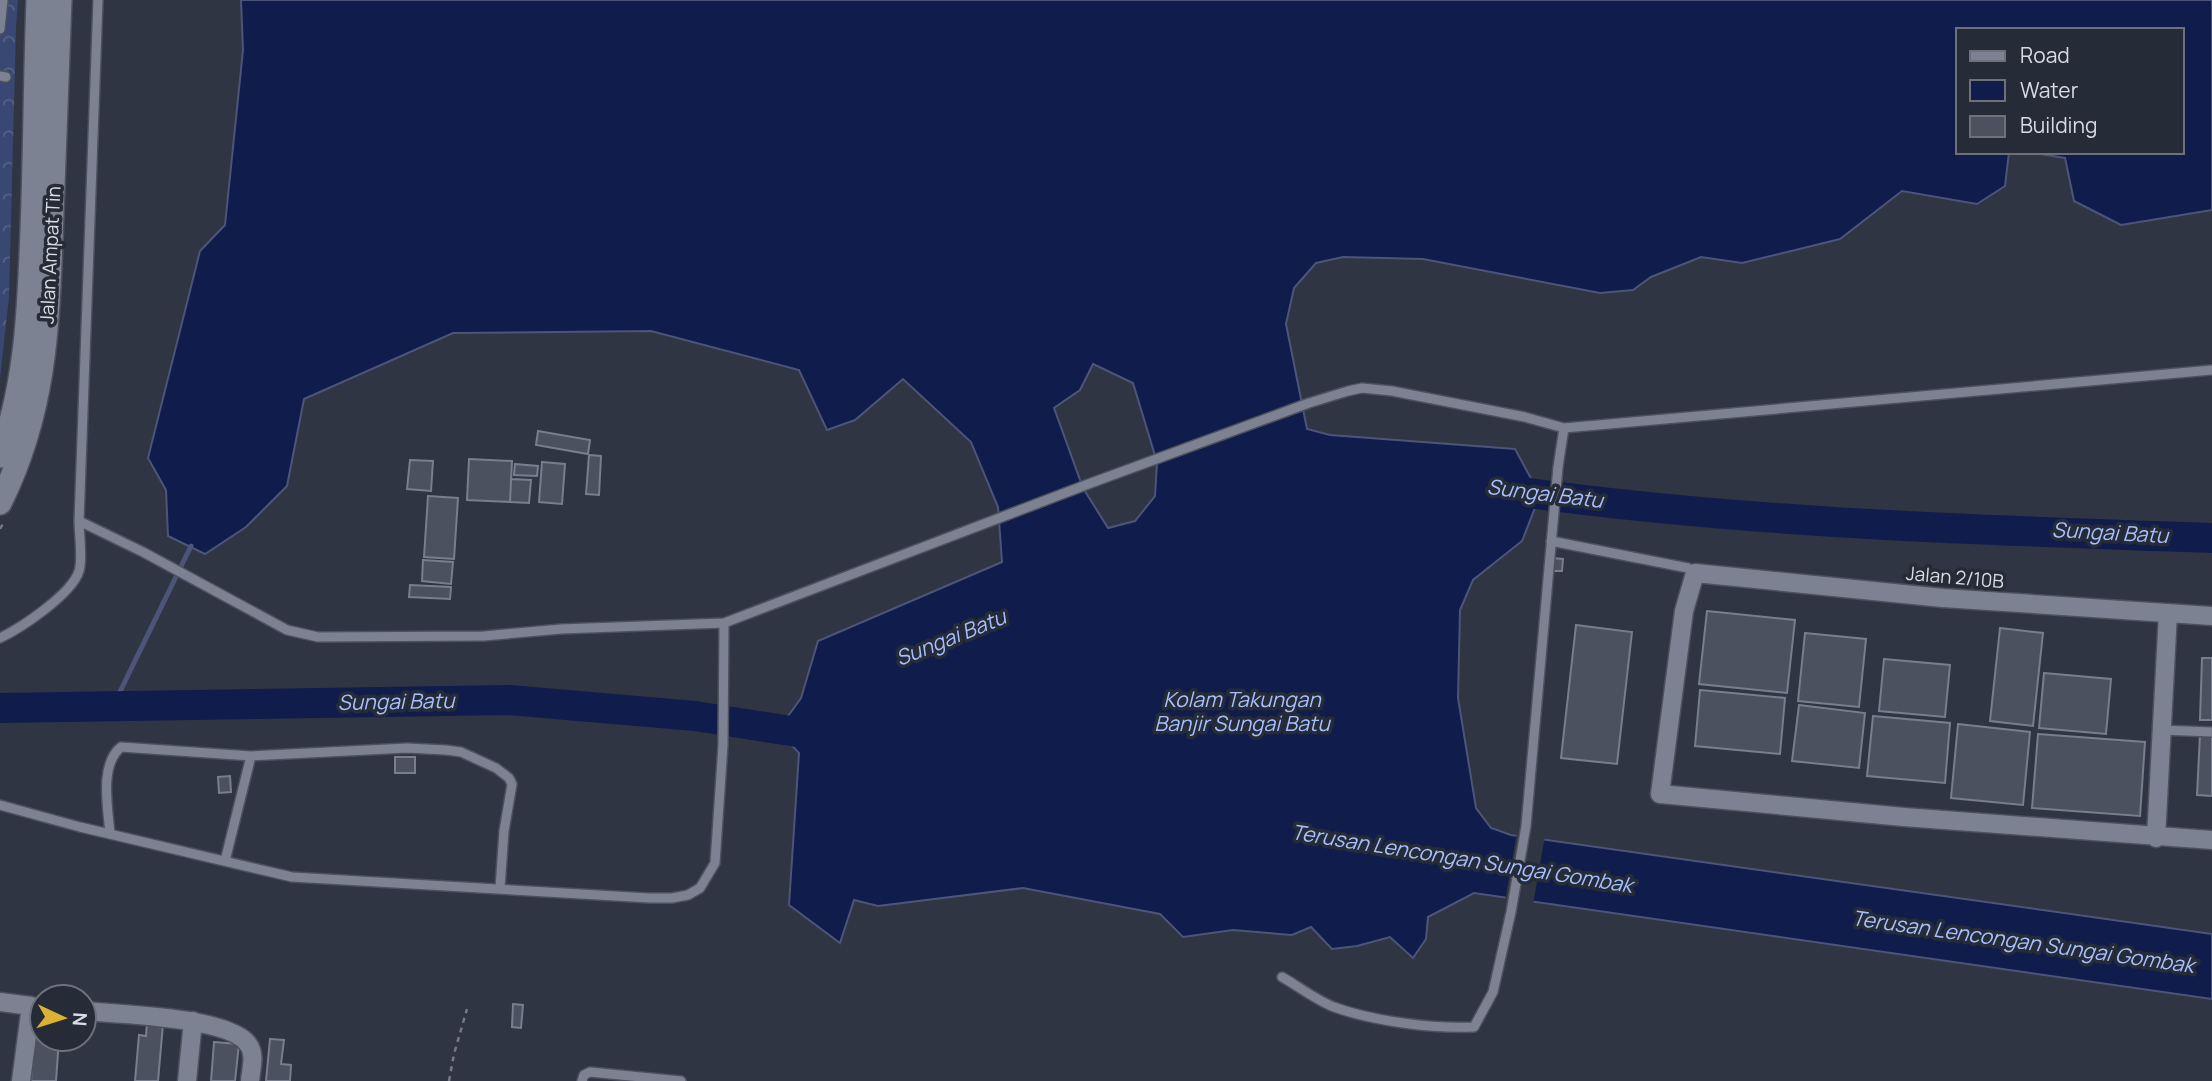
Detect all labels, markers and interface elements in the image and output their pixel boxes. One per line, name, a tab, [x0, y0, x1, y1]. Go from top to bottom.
legend	[1956, 28, 2184, 154]
text: Road	[2020, 41, 2070, 69]
text: Water	[2020, 76, 2079, 104]
text: Building	[2020, 111, 2097, 139]
street label: Jalan Ampat Tin	[33, 185, 67, 325]
water label: Sungai Batu	[1486, 472, 1606, 514]
water label: Sungai Batu	[2051, 515, 2170, 549]
street label: Jalan 2/10B	[1905, 560, 2005, 594]
water label: Sungai Batu	[891, 602, 1011, 672]
water label: Kolam Takungan Banjir Sungai Batu	[1154, 685, 1331, 737]
water label: Sungai Batu	[337, 686, 456, 716]
water label: Terusan Lencongan Sungai Gombak	[1289, 817, 1637, 899]
water label: Terusan Lencongan Sungai Gombak	[1850, 903, 2199, 979]
north arrow	[28, 983, 98, 1053]
text: N	[67, 1011, 93, 1027]

